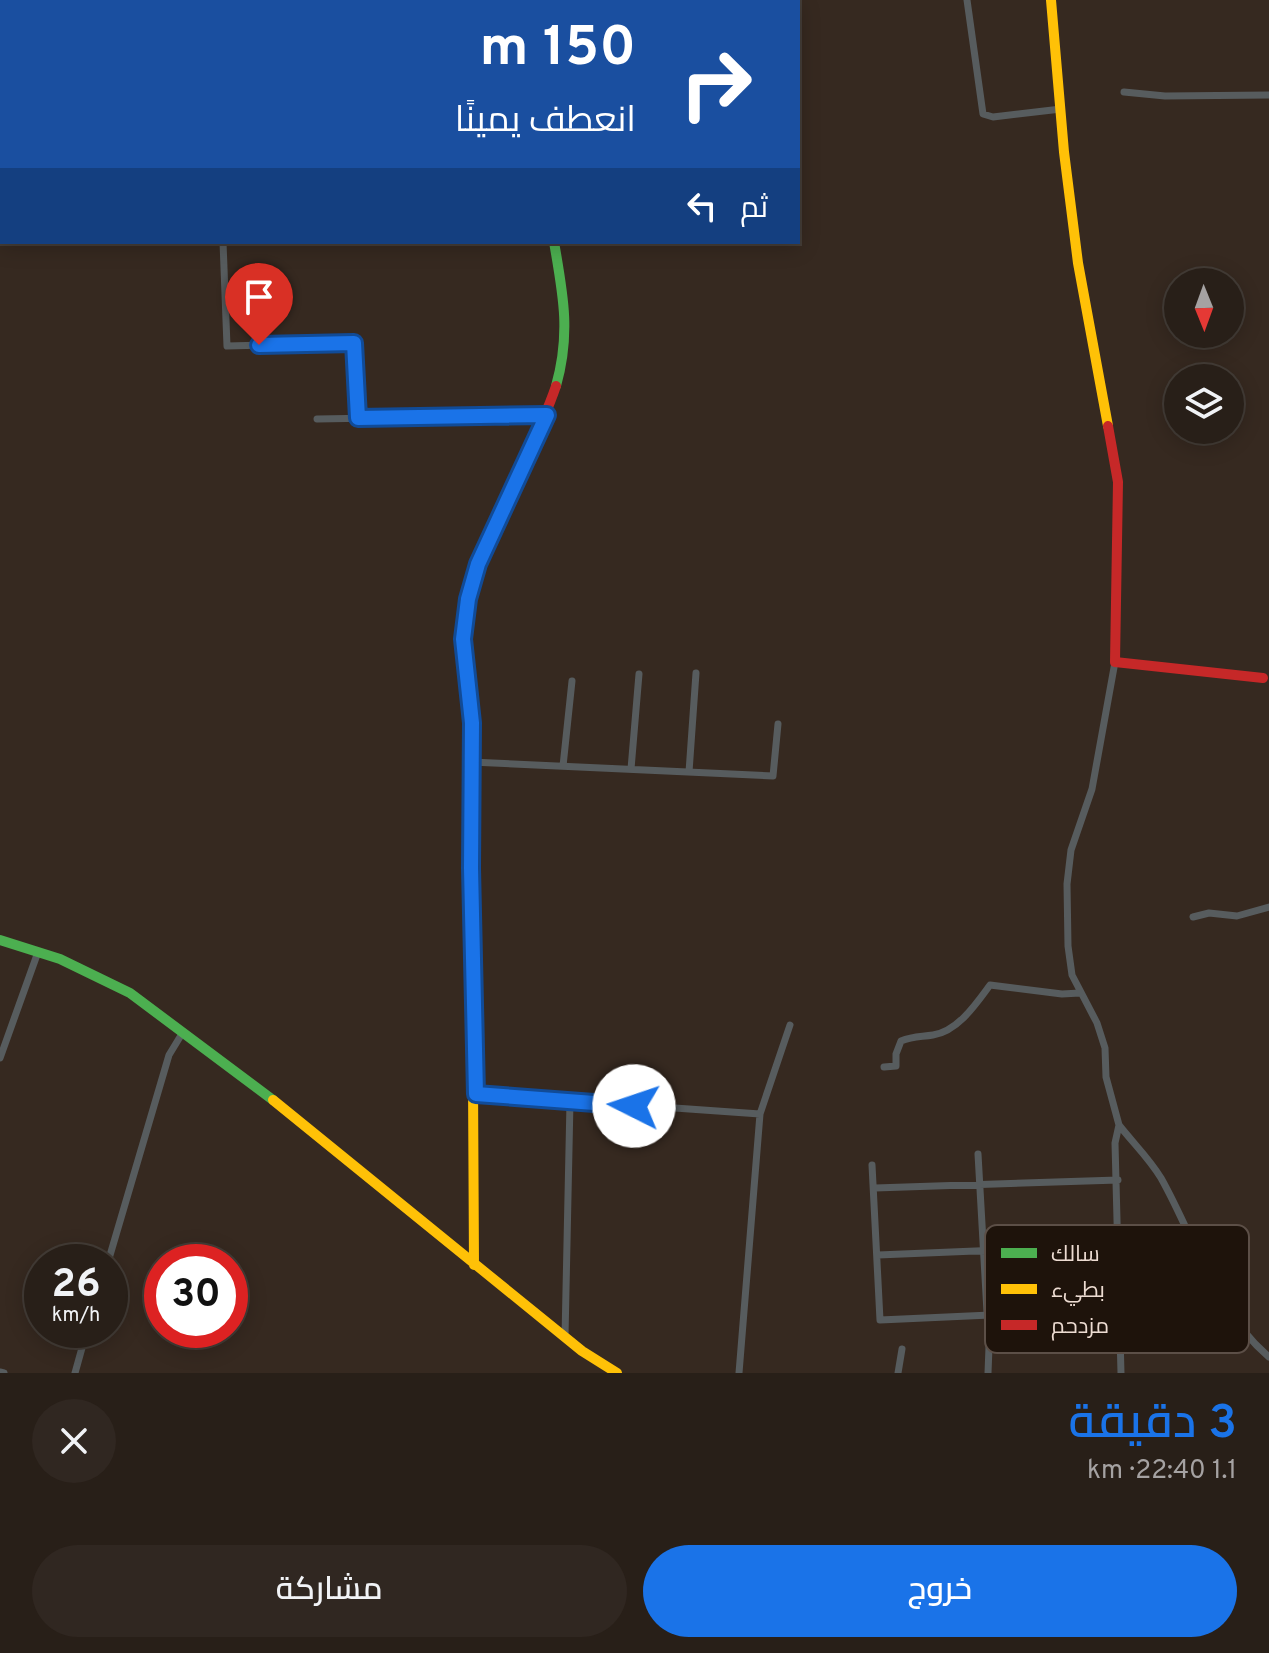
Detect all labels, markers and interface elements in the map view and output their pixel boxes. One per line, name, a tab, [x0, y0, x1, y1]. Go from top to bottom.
text: 150 m	[480, 15, 636, 85]
icon: right	[664, 32, 768, 136]
text: انعطف يمينًا	[455, 99, 636, 145]
icon: left	[680, 184, 724, 228]
text: ثم	[740, 191, 768, 228]
pin	[225, 263, 293, 345]
north arrow	[1164, 268, 1244, 348]
map controls	[1164, 268, 1244, 444]
icon: arrive	[237, 275, 281, 319]
button: layers	[1164, 364, 1244, 444]
position arrow	[592, 1064, 676, 1148]
legend	[985, 1225, 1249, 1353]
text: سالك	[1051, 1242, 1100, 1269]
speed limit sign: 30	[144, 1244, 248, 1348]
text: 26	[51, 1261, 101, 1311]
text: بطيء	[1051, 1278, 1105, 1306]
text: km/h	[52, 1303, 100, 1329]
text: مزدحم	[1051, 1314, 1109, 1341]
text: 3 دقيقة	[1069, 1395, 1237, 1455]
button: close	[32, 1399, 116, 1483]
text: 1.1 km · 22:40	[1087, 1455, 1237, 1488]
button: مشاركة	[32, 1545, 627, 1637]
button: خروج	[643, 1545, 1237, 1637]

